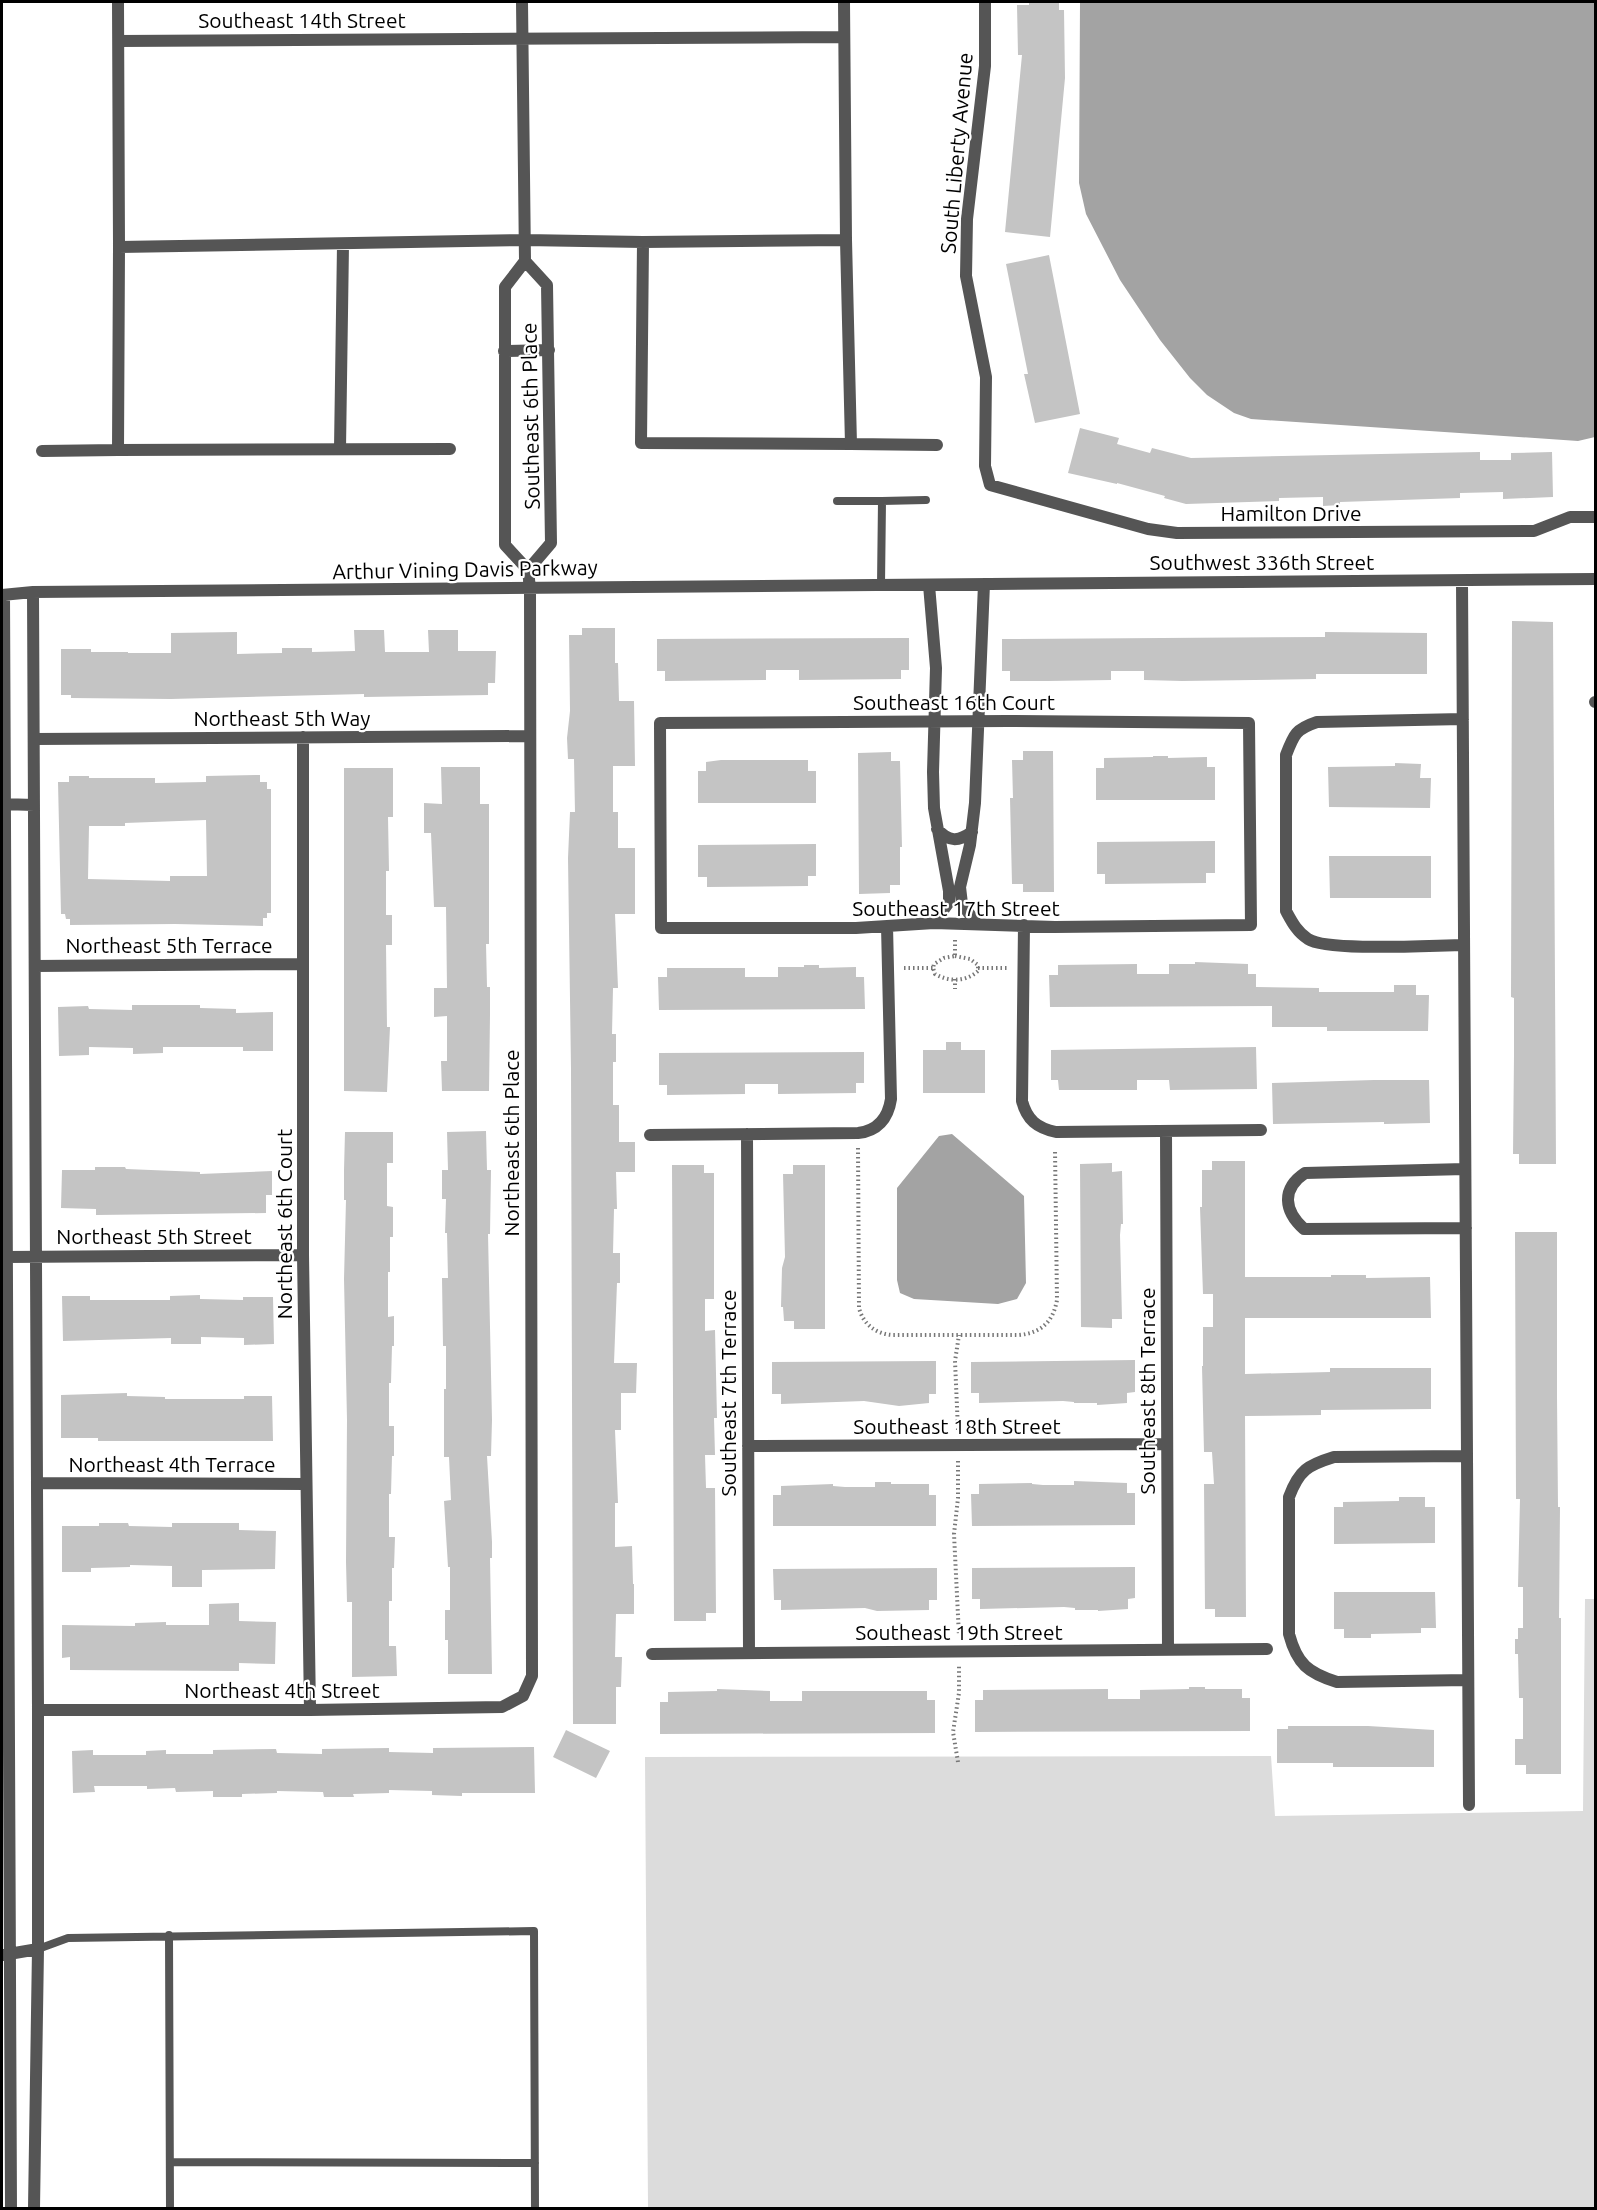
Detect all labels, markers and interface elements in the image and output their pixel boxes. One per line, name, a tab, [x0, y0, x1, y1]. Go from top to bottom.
street label: Southeast 14th Street	[198, 8, 406, 32]
street label: South Liberty Avenue	[935, 51, 977, 255]
street label: Southeast 6th Place	[516, 322, 544, 510]
street label: Hamilton Drive	[1220, 501, 1362, 525]
street label: Southwest 336th Street	[1150, 550, 1374, 574]
street label: Arthur Vining Davis Parkway	[332, 555, 598, 583]
street label: Southeast 16th Court	[853, 690, 1055, 714]
street label: Northeast 5th Way	[194, 706, 370, 730]
street label: Southeast 17th Street	[852, 896, 1060, 920]
street label: Northeast 5th Terrace	[65, 933, 273, 957]
street label: Northeast 6th Place	[499, 1049, 523, 1237]
street label: Northeast 6th Court	[272, 1129, 296, 1319]
street label: Northeast 5th Street	[56, 1224, 252, 1248]
street label: Southeast 8th Terrace	[1135, 1287, 1159, 1495]
street label: Southeast 7th Terrace	[716, 1289, 740, 1497]
street label: Southeast 18th Street	[853, 1414, 1061, 1438]
street label: Northeast 4th Terrace	[68, 1452, 276, 1476]
street label: Southeast 19th Street	[855, 1620, 1063, 1644]
street label: Northeast 4th Street	[184, 1678, 380, 1702]

